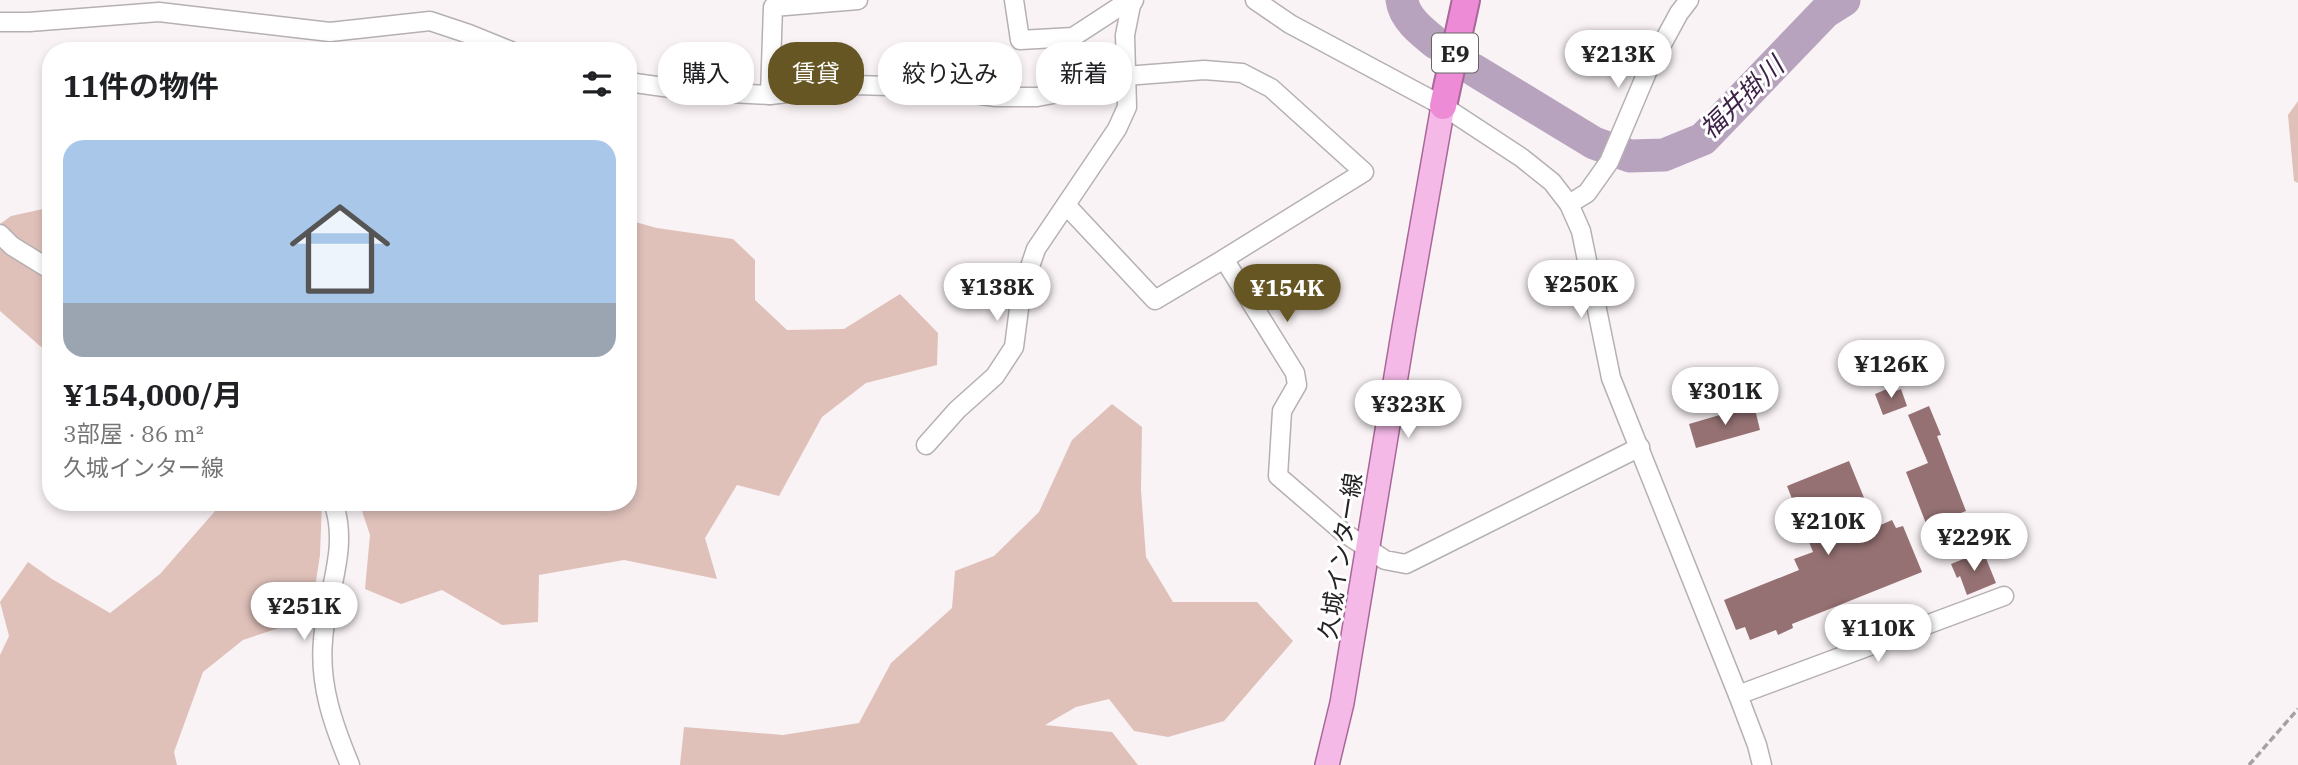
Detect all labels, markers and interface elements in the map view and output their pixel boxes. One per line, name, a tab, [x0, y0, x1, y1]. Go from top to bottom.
pin: ¥213K	[1569, 31, 1667, 90]
road number: E9	[1432, 34, 1478, 72]
text: ¥213K	[1581, 38, 1655, 68]
chip: 購入	[658, 42, 754, 105]
chip: 賃貸	[768, 42, 864, 105]
chip: 絞り込み	[878, 42, 1022, 105]
chip: 新着	[1036, 42, 1132, 105]
water label: 福井掛川	[1692, 47, 1792, 145]
icon: filters	[578, 65, 616, 103]
text: 11件の物件	[63, 66, 219, 105]
icon: home	[277, 186, 403, 312]
pin: ¥250K	[1532, 260, 1630, 320]
pin: ¥138K	[948, 264, 1046, 323]
pin: ¥154K	[1238, 264, 1336, 324]
text: ¥250K	[1544, 268, 1618, 298]
text: ¥138K	[960, 271, 1034, 301]
text: ¥154K	[1250, 272, 1324, 302]
pin: ¥126K	[1842, 340, 1940, 400]
text: ¥126K	[1854, 348, 1928, 378]
pin: ¥301K	[1676, 368, 1774, 427]
text: ¥154,000/月	[63, 375, 243, 414]
text: ¥301K	[1688, 375, 1762, 405]
pin: ¥323K	[1359, 380, 1457, 440]
text: ¥323K	[1371, 388, 1445, 418]
text: 3部屋 · 86 m²	[63, 418, 204, 448]
text: 久城インター線	[63, 452, 224, 482]
street label: 久城インター線	[1311, 471, 1369, 641]
pin: ¥210K	[1779, 498, 1877, 557]
text: ¥210K	[1791, 505, 1865, 535]
pin: ¥229K	[1925, 514, 2023, 573]
text: ¥229K	[1937, 521, 2011, 551]
pin: ¥251K	[255, 582, 353, 642]
text: ¥251K	[267, 590, 341, 620]
pin: ¥110K	[1829, 604, 1927, 664]
text: ¥110K	[1841, 612, 1915, 642]

